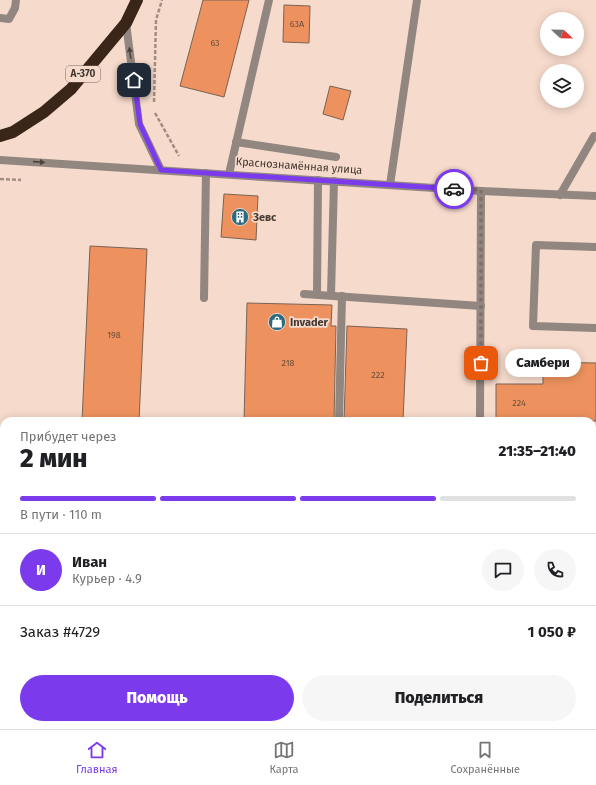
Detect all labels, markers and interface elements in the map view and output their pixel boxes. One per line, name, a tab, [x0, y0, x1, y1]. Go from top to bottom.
north arrow	[540, 12, 584, 56]
map controls	[540, 12, 584, 108]
house number: 63А	[290, 19, 305, 29]
house number: 63	[210, 38, 220, 48]
one-way arrow	[127, 47, 133, 59]
pin	[117, 63, 151, 97]
button: layers	[540, 64, 584, 108]
road number: А-370	[66, 66, 100, 82]
icon: home	[123, 69, 145, 91]
street label: Краснознамённая улица	[235, 155, 363, 177]
one-way arrow	[33, 159, 45, 166]
courier	[434, 169, 474, 209]
icon: car	[443, 178, 465, 200]
building icon: Зевс	[230, 207, 250, 227]
place label: Зевс	[252, 211, 277, 224]
shop icon: Invader	[267, 312, 287, 332]
place label: Invader	[290, 316, 329, 329]
house number: 198	[107, 330, 121, 340]
pin	[464, 346, 498, 380]
callout: Самбери	[505, 349, 581, 377]
icon: bag	[470, 352, 492, 374]
text: Самбери	[516, 355, 570, 370]
house number: 218	[281, 358, 295, 368]
house number: 222	[371, 370, 385, 380]
house number: 224	[512, 398, 526, 408]
text: Прибудет через	[20, 429, 117, 444]
text: 21:35–21:40	[499, 442, 576, 460]
text: 2 мин	[20, 443, 87, 474]
text: В пути · 110 m	[20, 507, 102, 522]
button: chat	[482, 549, 524, 591]
button: phone	[534, 549, 576, 591]
text: Иван	[72, 553, 107, 571]
text: И	[36, 561, 46, 579]
text: Курьер · 4.9	[72, 571, 142, 586]
text: Заказ #4729	[20, 623, 100, 641]
text: 1 050 ₽	[527, 623, 576, 641]
button: Помощь	[20, 675, 294, 721]
button: Поделиться	[302, 675, 576, 721]
tab: Главная	[76, 739, 118, 776]
tab: Карта	[269, 739, 299, 776]
tab: Сохранённые	[450, 739, 520, 776]

